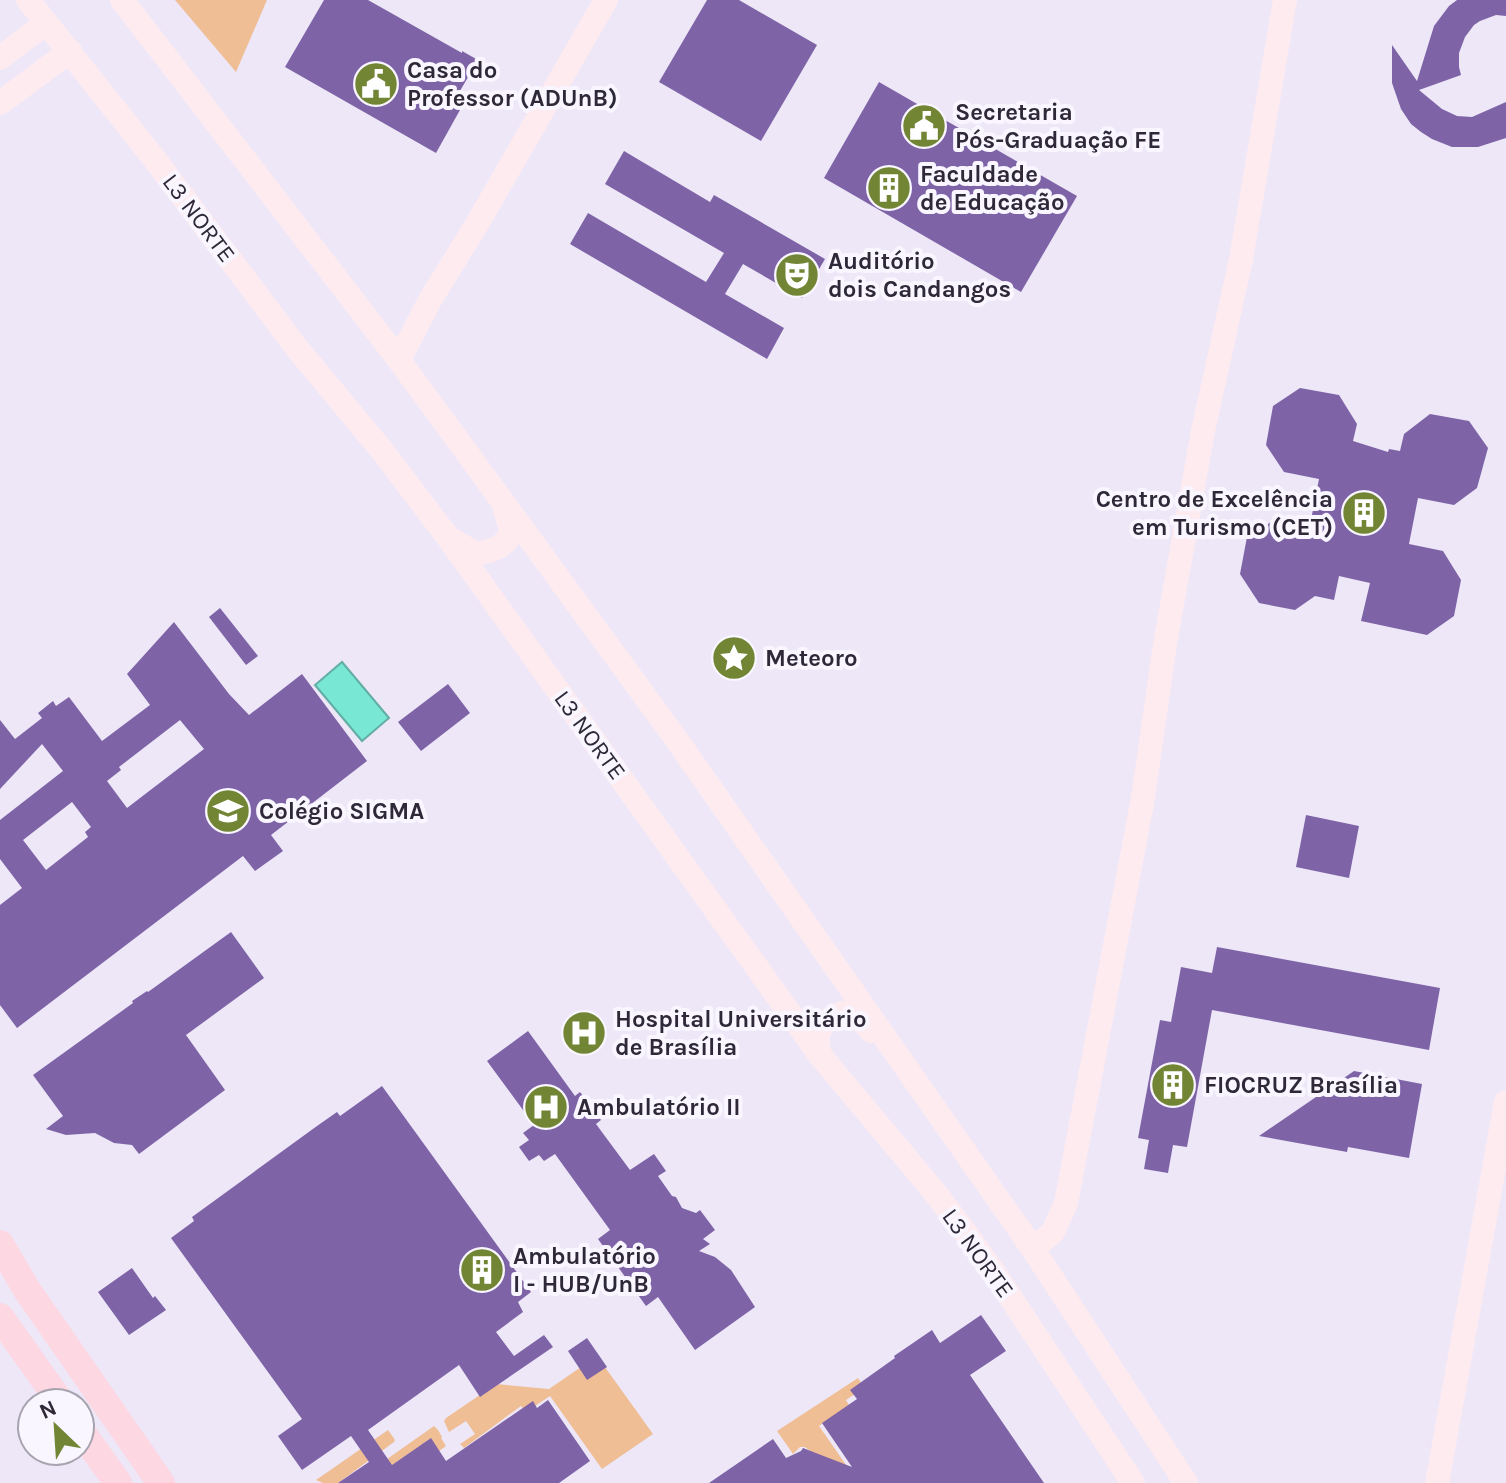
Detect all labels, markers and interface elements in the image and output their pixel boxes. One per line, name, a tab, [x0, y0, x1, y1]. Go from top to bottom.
place label: Casa do Professor (ADUnB)	[407, 56, 618, 112]
public building icon: Casa do Professor (ADUnB)	[352, 60, 400, 108]
place label: Secretaria Pós-Graduação FE	[955, 98, 1161, 154]
public building icon: Secretaria Pós-Graduação FE	[900, 102, 948, 150]
place label: Faculdade de Educação	[920, 160, 1064, 216]
building icon: Faculdade de Educação	[865, 164, 913, 212]
street label: L3 NORTE	[157, 168, 241, 268]
place label: Auditório dois Candangos	[828, 247, 1011, 303]
theatre icon: Auditório dois Candangos	[773, 251, 821, 299]
place label: Centro de Excelência em Turismo (CET)	[1096, 485, 1333, 541]
building icon: Centro de Excelência em Turismo (CET)	[1340, 489, 1388, 537]
place icon: Meteoro	[710, 634, 758, 682]
place label: Meteoro	[765, 644, 858, 672]
street label: L3 NORTE	[548, 685, 632, 785]
school or university icon: Colégio SIGMA	[204, 787, 252, 835]
place label: Colégio SIGMA	[259, 797, 424, 825]
place label: Hospital Universitário de Brasília	[615, 1005, 866, 1061]
hospital icon: Hospital Universitário de Brasília	[560, 1009, 608, 1057]
building icon: FIOCRUZ Brasília	[1149, 1061, 1197, 1109]
place label: FIOCRUZ Brasília	[1204, 1071, 1398, 1099]
hospital icon: Ambulatório II	[522, 1083, 570, 1131]
place label: Ambulatório II	[577, 1093, 741, 1121]
street label: L3 NORTE	[936, 1203, 1020, 1303]
place label: Ambulatório I - HUB/UnB	[513, 1242, 656, 1298]
building icon: Ambulatório I - HUB/UnB	[458, 1246, 506, 1294]
north arrow	[16, 1387, 96, 1467]
text: N	[35, 1395, 61, 1425]

